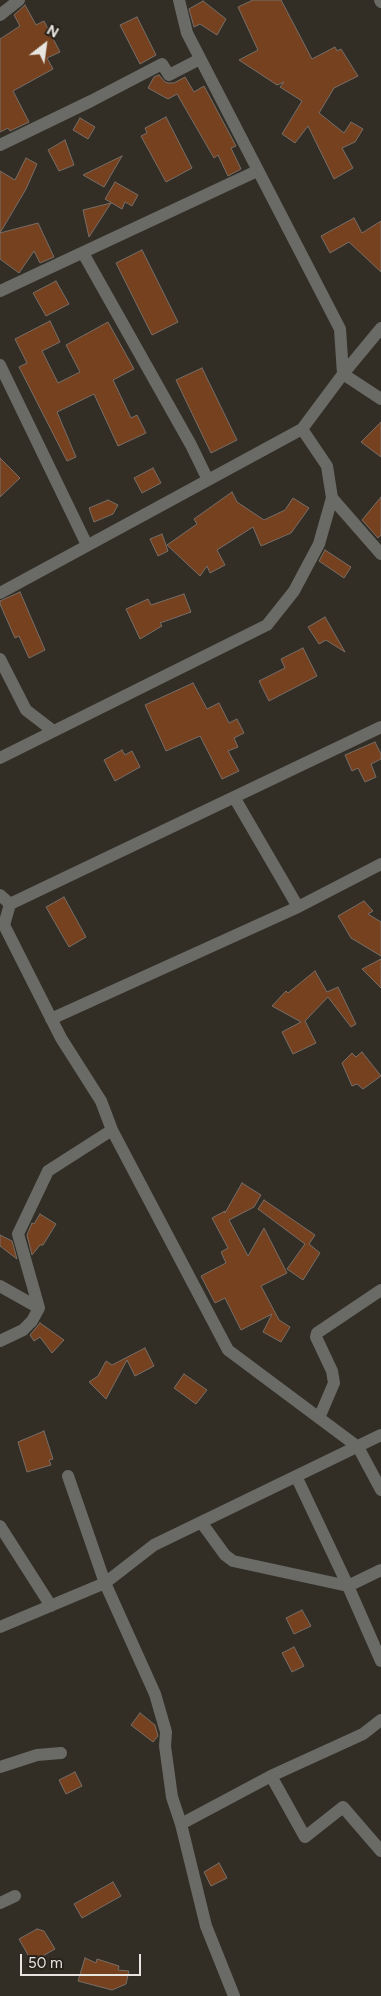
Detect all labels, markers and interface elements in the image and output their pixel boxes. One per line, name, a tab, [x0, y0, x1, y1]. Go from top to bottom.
north arrow	[20, 20, 70, 70]
text: N	[44, 22, 62, 42]
scale bar	[22, 1944, 144, 1976]
text: 50 m	[28, 1954, 63, 1972]

